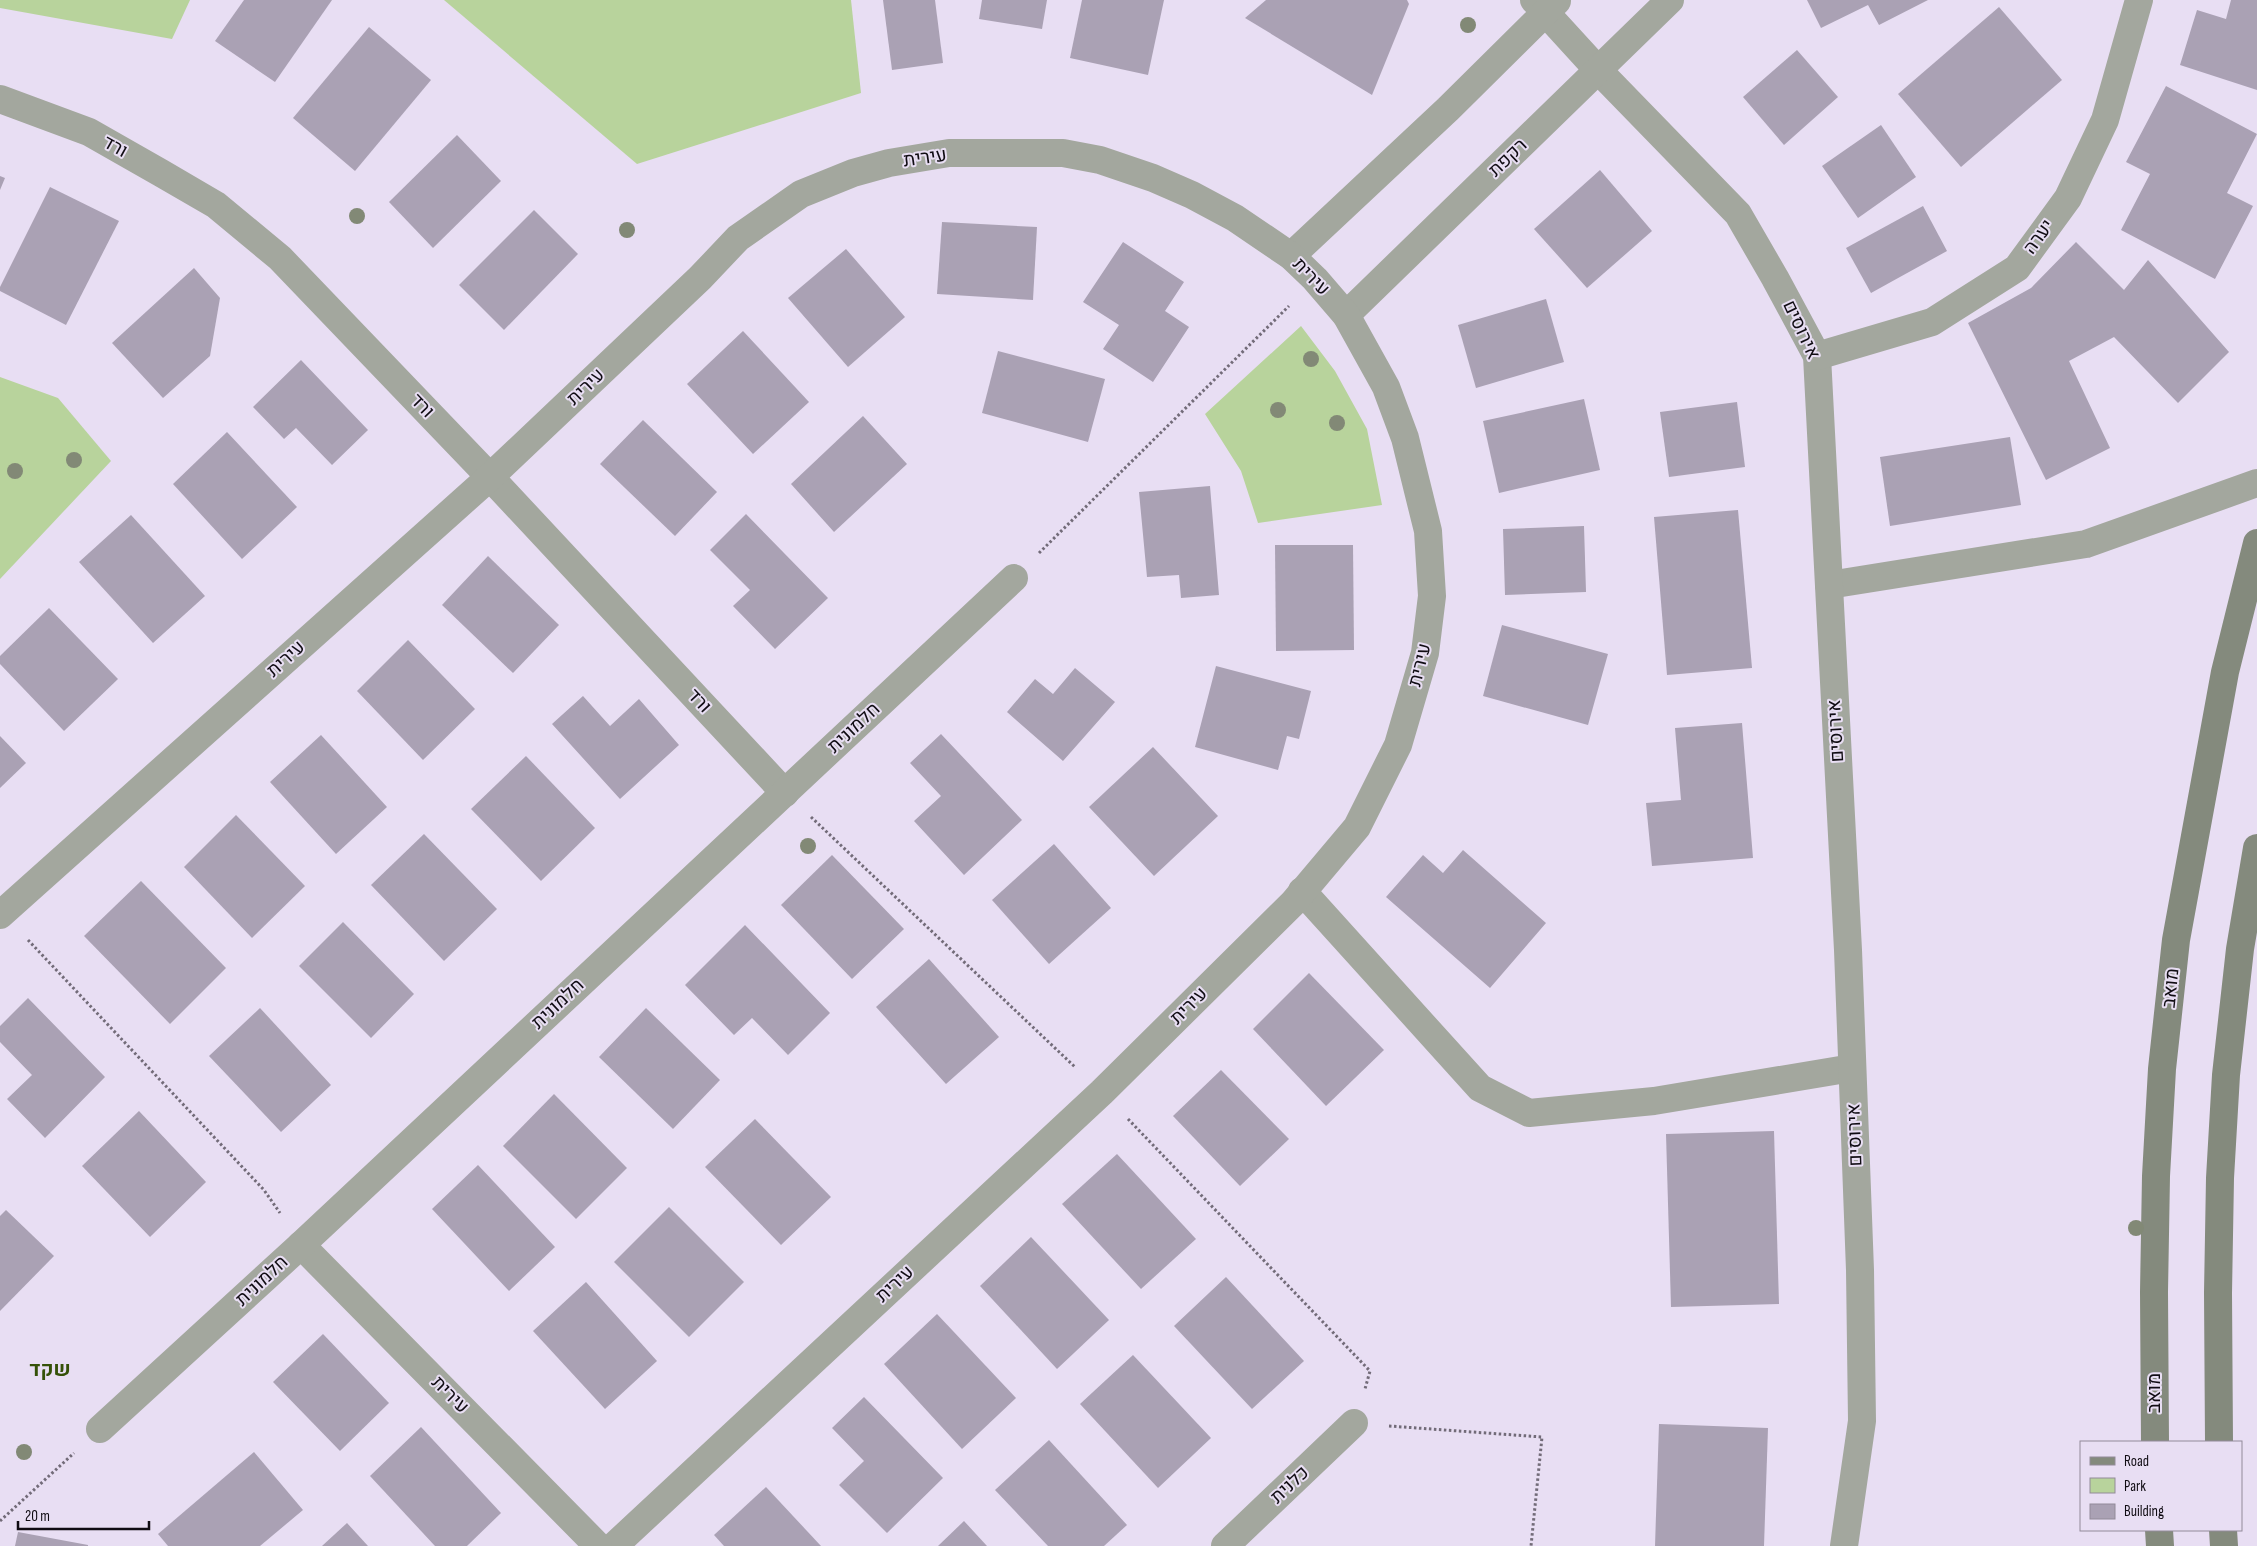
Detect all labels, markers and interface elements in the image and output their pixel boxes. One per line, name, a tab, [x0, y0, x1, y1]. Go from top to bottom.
street label: ורד	[99, 131, 131, 163]
street label: רקפת	[1484, 134, 1532, 182]
street label: עירית	[902, 144, 948, 172]
street label: יערה	[2019, 215, 2059, 259]
street label: עירית	[1288, 253, 1334, 301]
street label: אירוסים	[1777, 297, 1825, 363]
street label: עירית	[562, 364, 610, 410]
street label: ורד	[405, 389, 439, 423]
street label: עירית	[262, 636, 310, 682]
street label: עירית	[1404, 641, 1436, 689]
street label: ורד	[682, 684, 716, 718]
street label: חלמונית	[823, 698, 885, 758]
street label: אירוסים	[1823, 699, 1849, 763]
street label: מואב	[2157, 967, 2185, 1009]
street label: חלמונית	[527, 974, 589, 1034]
street label: עירית	[1165, 982, 1213, 1030]
street label: אירוסים	[1842, 1103, 1868, 1167]
street label: חלמונית	[231, 1251, 293, 1311]
street label: עירית	[871, 1261, 919, 1307]
district label: שקד	[29, 1358, 71, 1382]
street label: עירית	[426, 1371, 474, 1419]
street label: מואב	[2143, 1373, 2166, 1413]
legend	[2080, 1441, 2242, 1531]
text: Road	[2124, 1452, 2149, 1471]
street label: כלנית	[1266, 1461, 1314, 1509]
text: Park	[2124, 1477, 2146, 1496]
scale bar	[18, 1498, 149, 1530]
text: Building	[2124, 1502, 2164, 1521]
text: 20 m	[25, 1507, 50, 1526]

